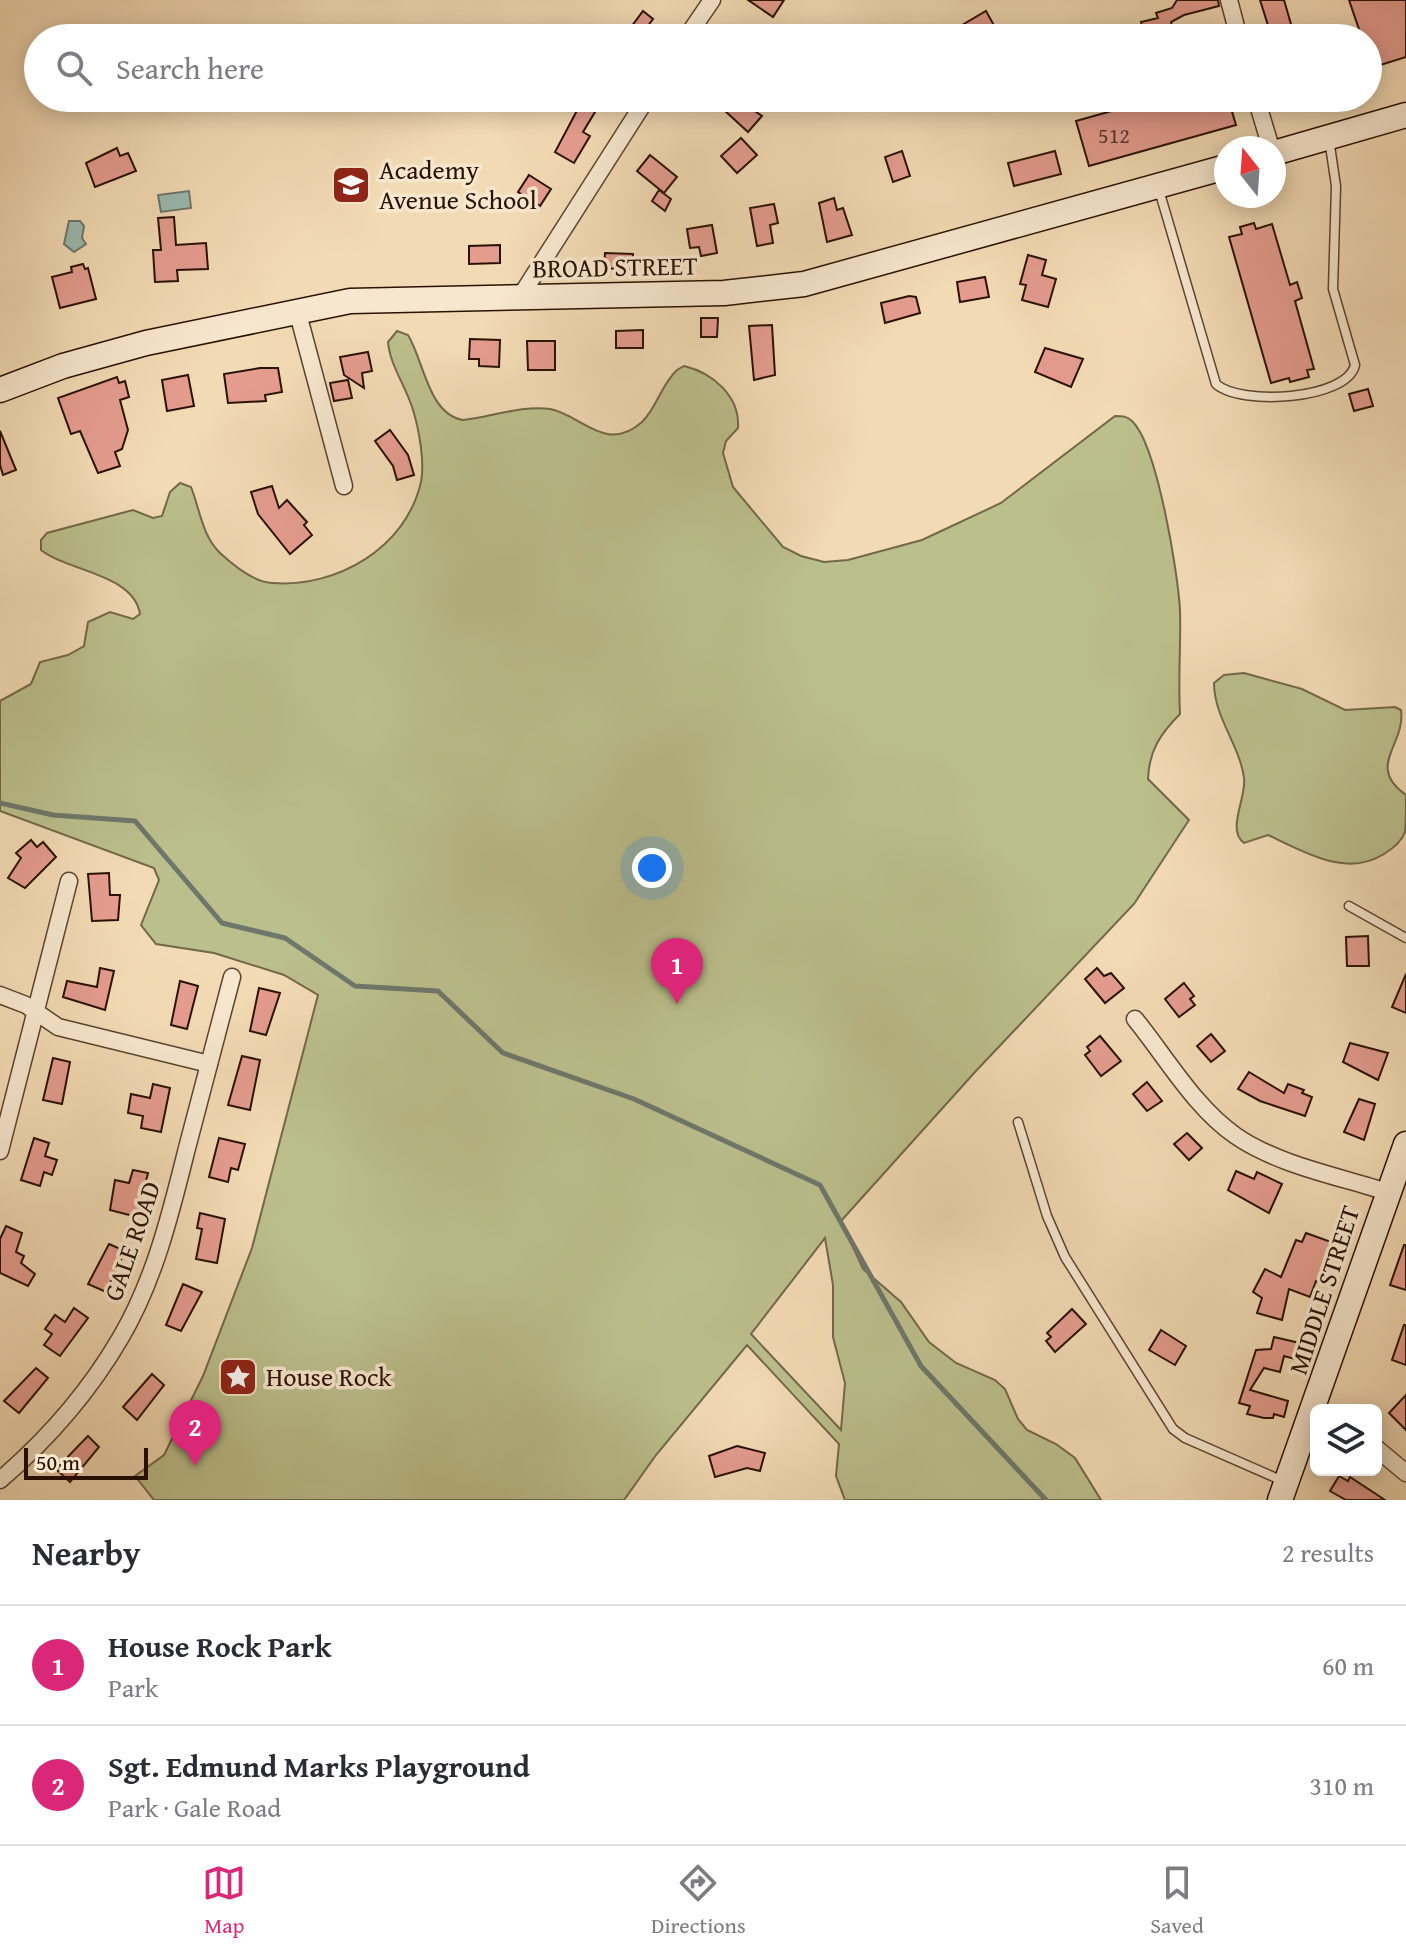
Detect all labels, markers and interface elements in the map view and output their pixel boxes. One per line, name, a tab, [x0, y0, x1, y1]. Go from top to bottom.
search box	[24, 24, 1382, 112]
icon: search	[52, 46, 96, 90]
text: Search here	[116, 46, 264, 90]
house number: 512	[1098, 119, 1130, 151]
north arrow	[1214, 136, 1286, 208]
place label: Academy Avenue School	[379, 150, 537, 219]
school or university icon: Academy Avenue School	[330, 164, 372, 206]
street label: BROAD STREET	[532, 246, 698, 287]
your location	[632, 848, 672, 888]
pin: 1	[651, 938, 703, 1004]
street label: GALE ROAD	[93, 1176, 170, 1306]
street label: MIDDLE STREET	[1278, 1200, 1369, 1379]
place icon: House Rock	[217, 1356, 259, 1398]
place label: House Rock	[266, 1357, 392, 1396]
pin: 2	[169, 1400, 221, 1466]
map controls	[1310, 1404, 1382, 1476]
button: layers	[1310, 1404, 1382, 1476]
scale bar	[24, 1444, 148, 1480]
text: 50 m	[36, 1446, 80, 1478]
text: Nearby	[32, 1528, 141, 1577]
text: 2 results	[1282, 1533, 1374, 1572]
text: House Rock Park	[108, 1624, 331, 1668]
text: 1	[51, 1646, 65, 1685]
text: 60 m	[1322, 1646, 1374, 1685]
text: Park	[108, 1668, 158, 1707]
text: Sgt. Edmund Marks Playground	[108, 1744, 530, 1788]
text: 2	[51, 1766, 65, 1805]
text: 310 m	[1309, 1766, 1374, 1805]
text: Park · Gale Road	[108, 1788, 281, 1827]
tab: Map	[202, 1861, 246, 1941]
tab: Directions	[651, 1861, 746, 1941]
tab: Saved	[1150, 1861, 1204, 1941]

